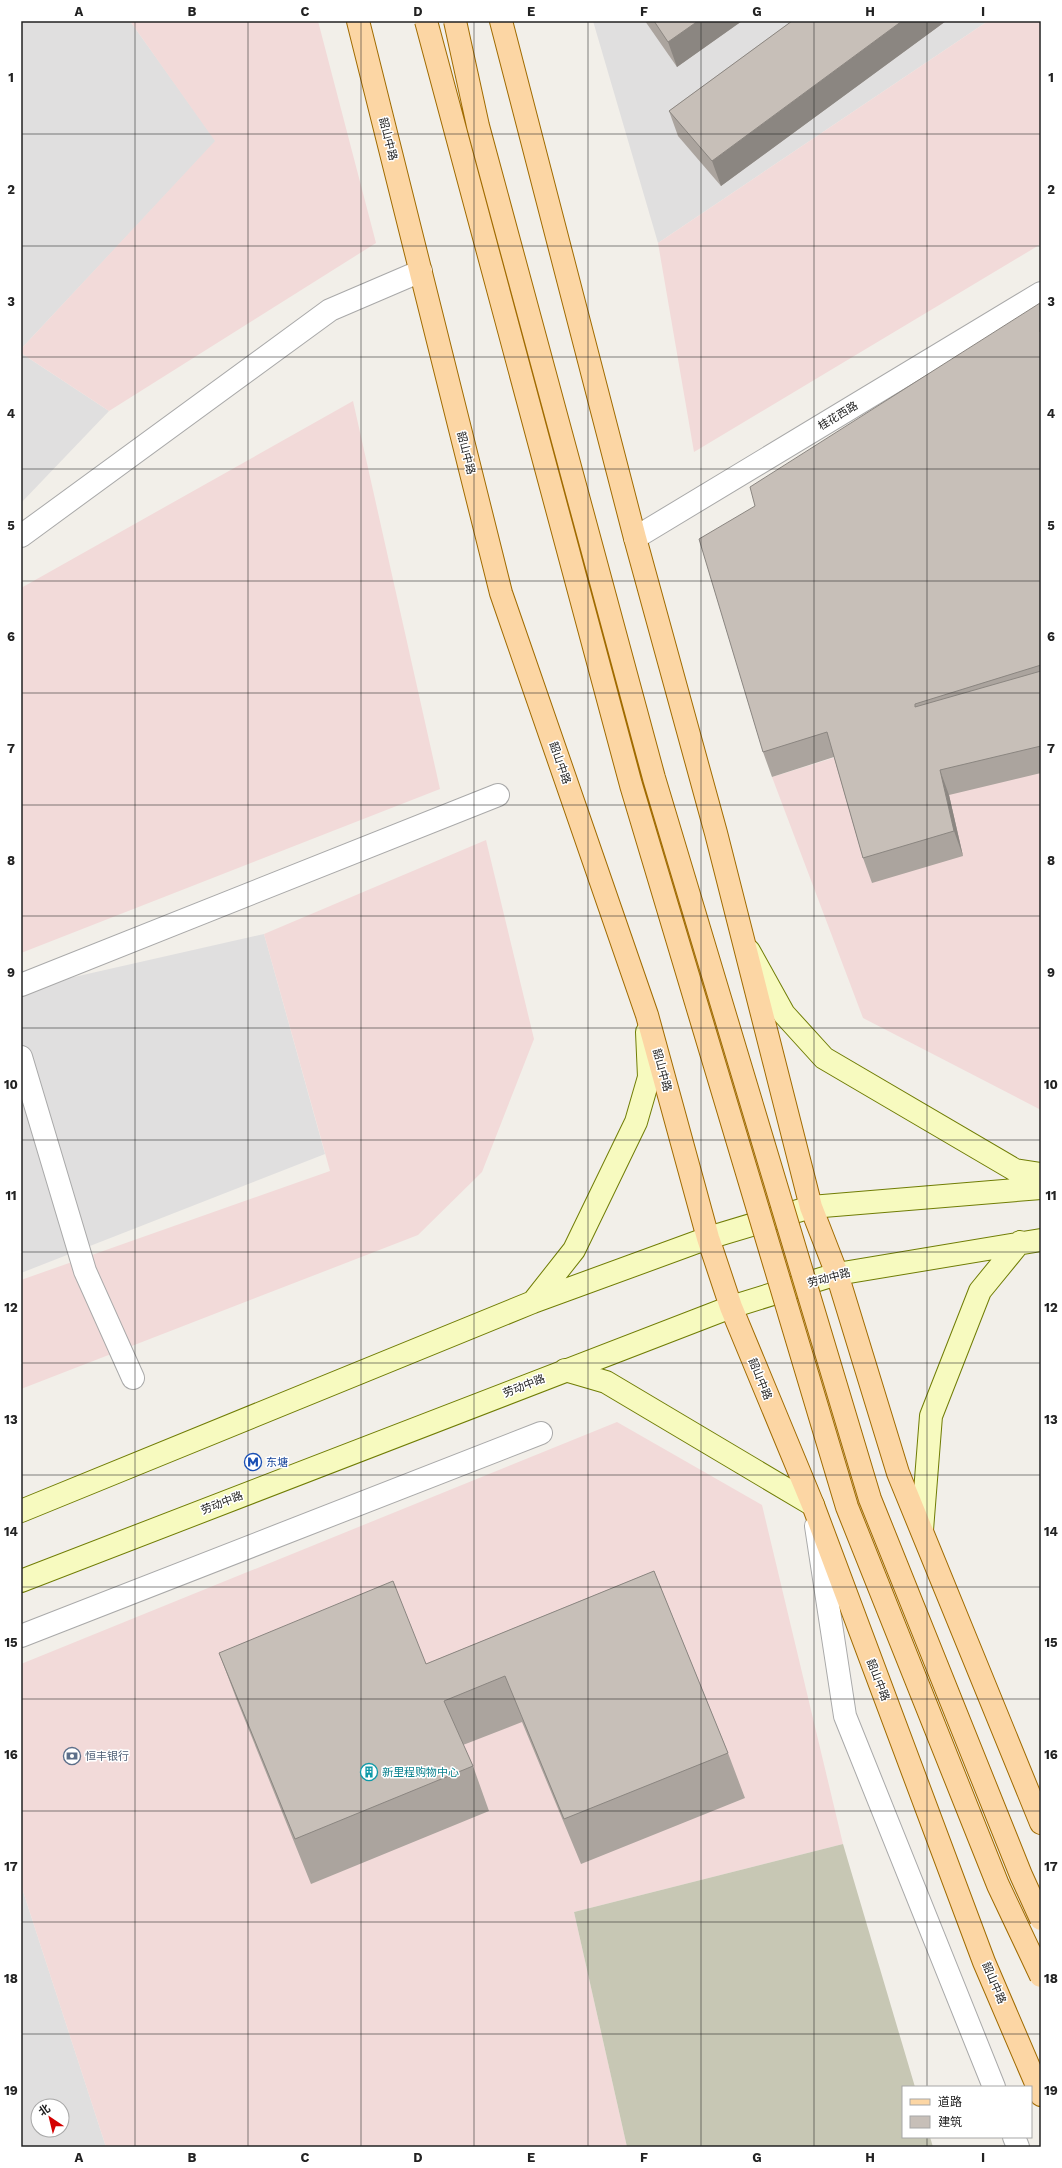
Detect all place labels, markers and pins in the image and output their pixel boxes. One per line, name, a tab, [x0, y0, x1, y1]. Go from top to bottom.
metro station icon: 东塘	[243, 1452, 263, 1472]
place label: 东塘	[266, 1456, 288, 1469]
bank icon: 恒丰银行	[62, 1746, 82, 1766]
place label: 恒丰银行	[85, 1750, 129, 1763]
building icon: 新里程购物中心	[359, 1762, 379, 1782]
place label: 新里程购物中心	[382, 1766, 459, 1779]

